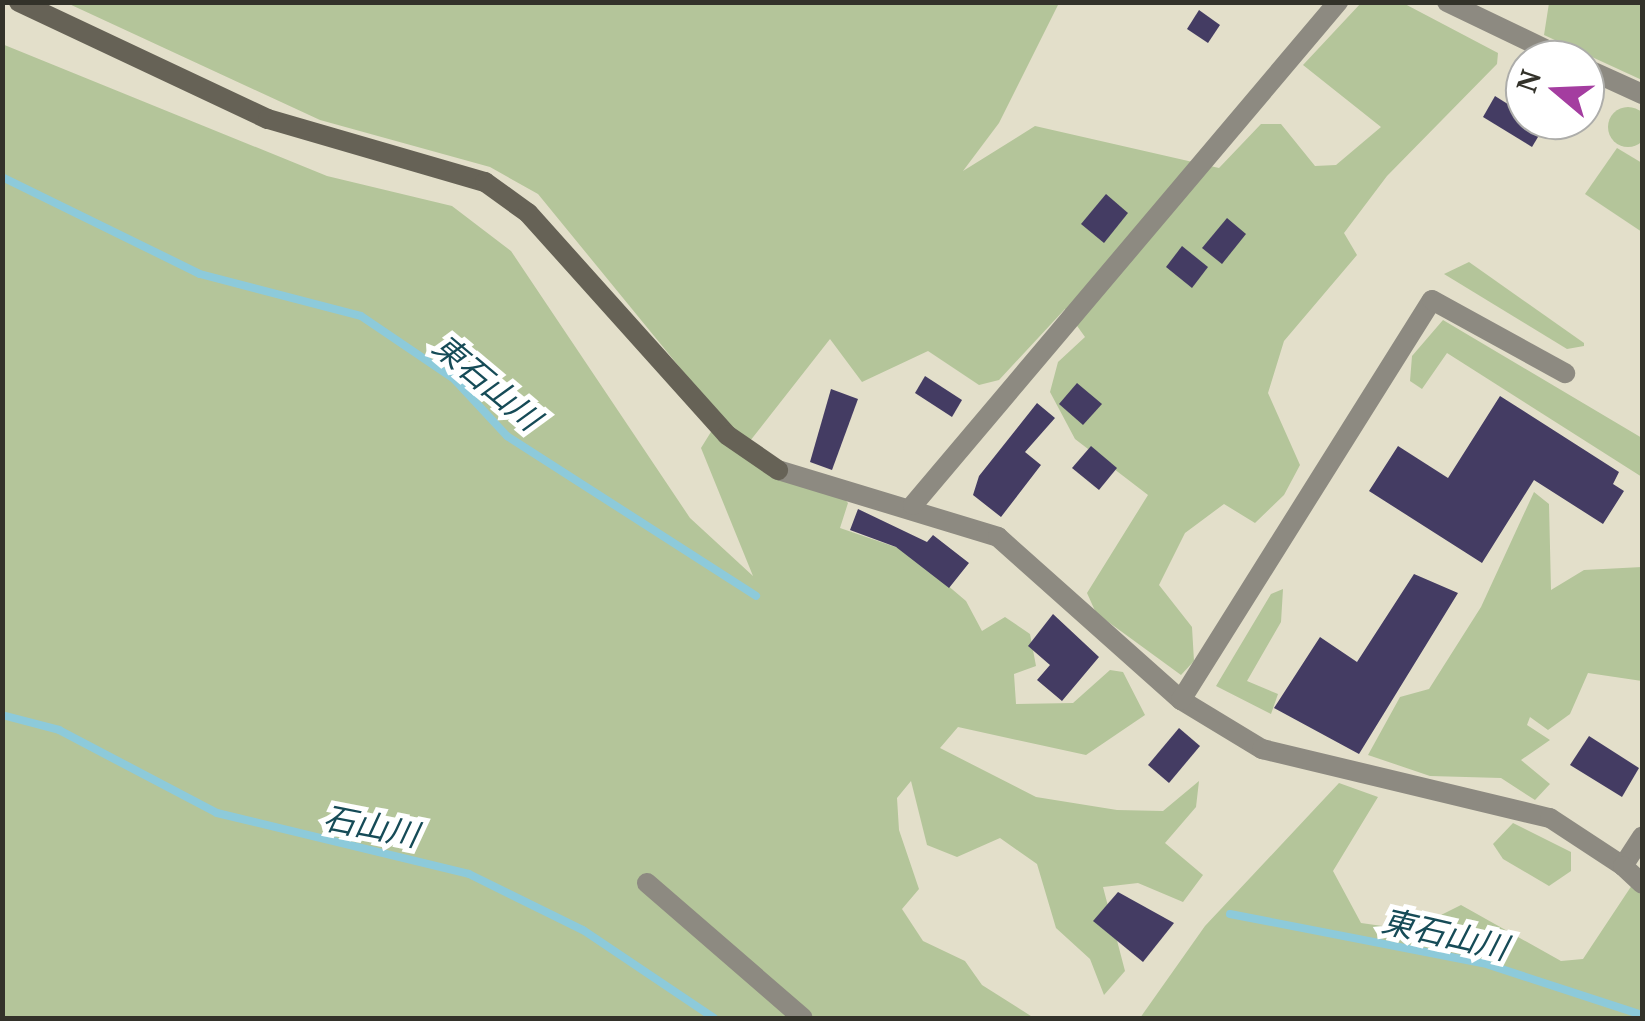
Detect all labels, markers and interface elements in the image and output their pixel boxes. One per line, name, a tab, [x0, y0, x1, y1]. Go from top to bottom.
north arrow	[1505, 40, 1605, 140]
text: N	[1507, 65, 1549, 97]
water label: 東石山川	[426, 326, 548, 438]
water label: 石山川	[320, 798, 422, 854]
water label: 東石山川	[1378, 901, 1512, 967]

